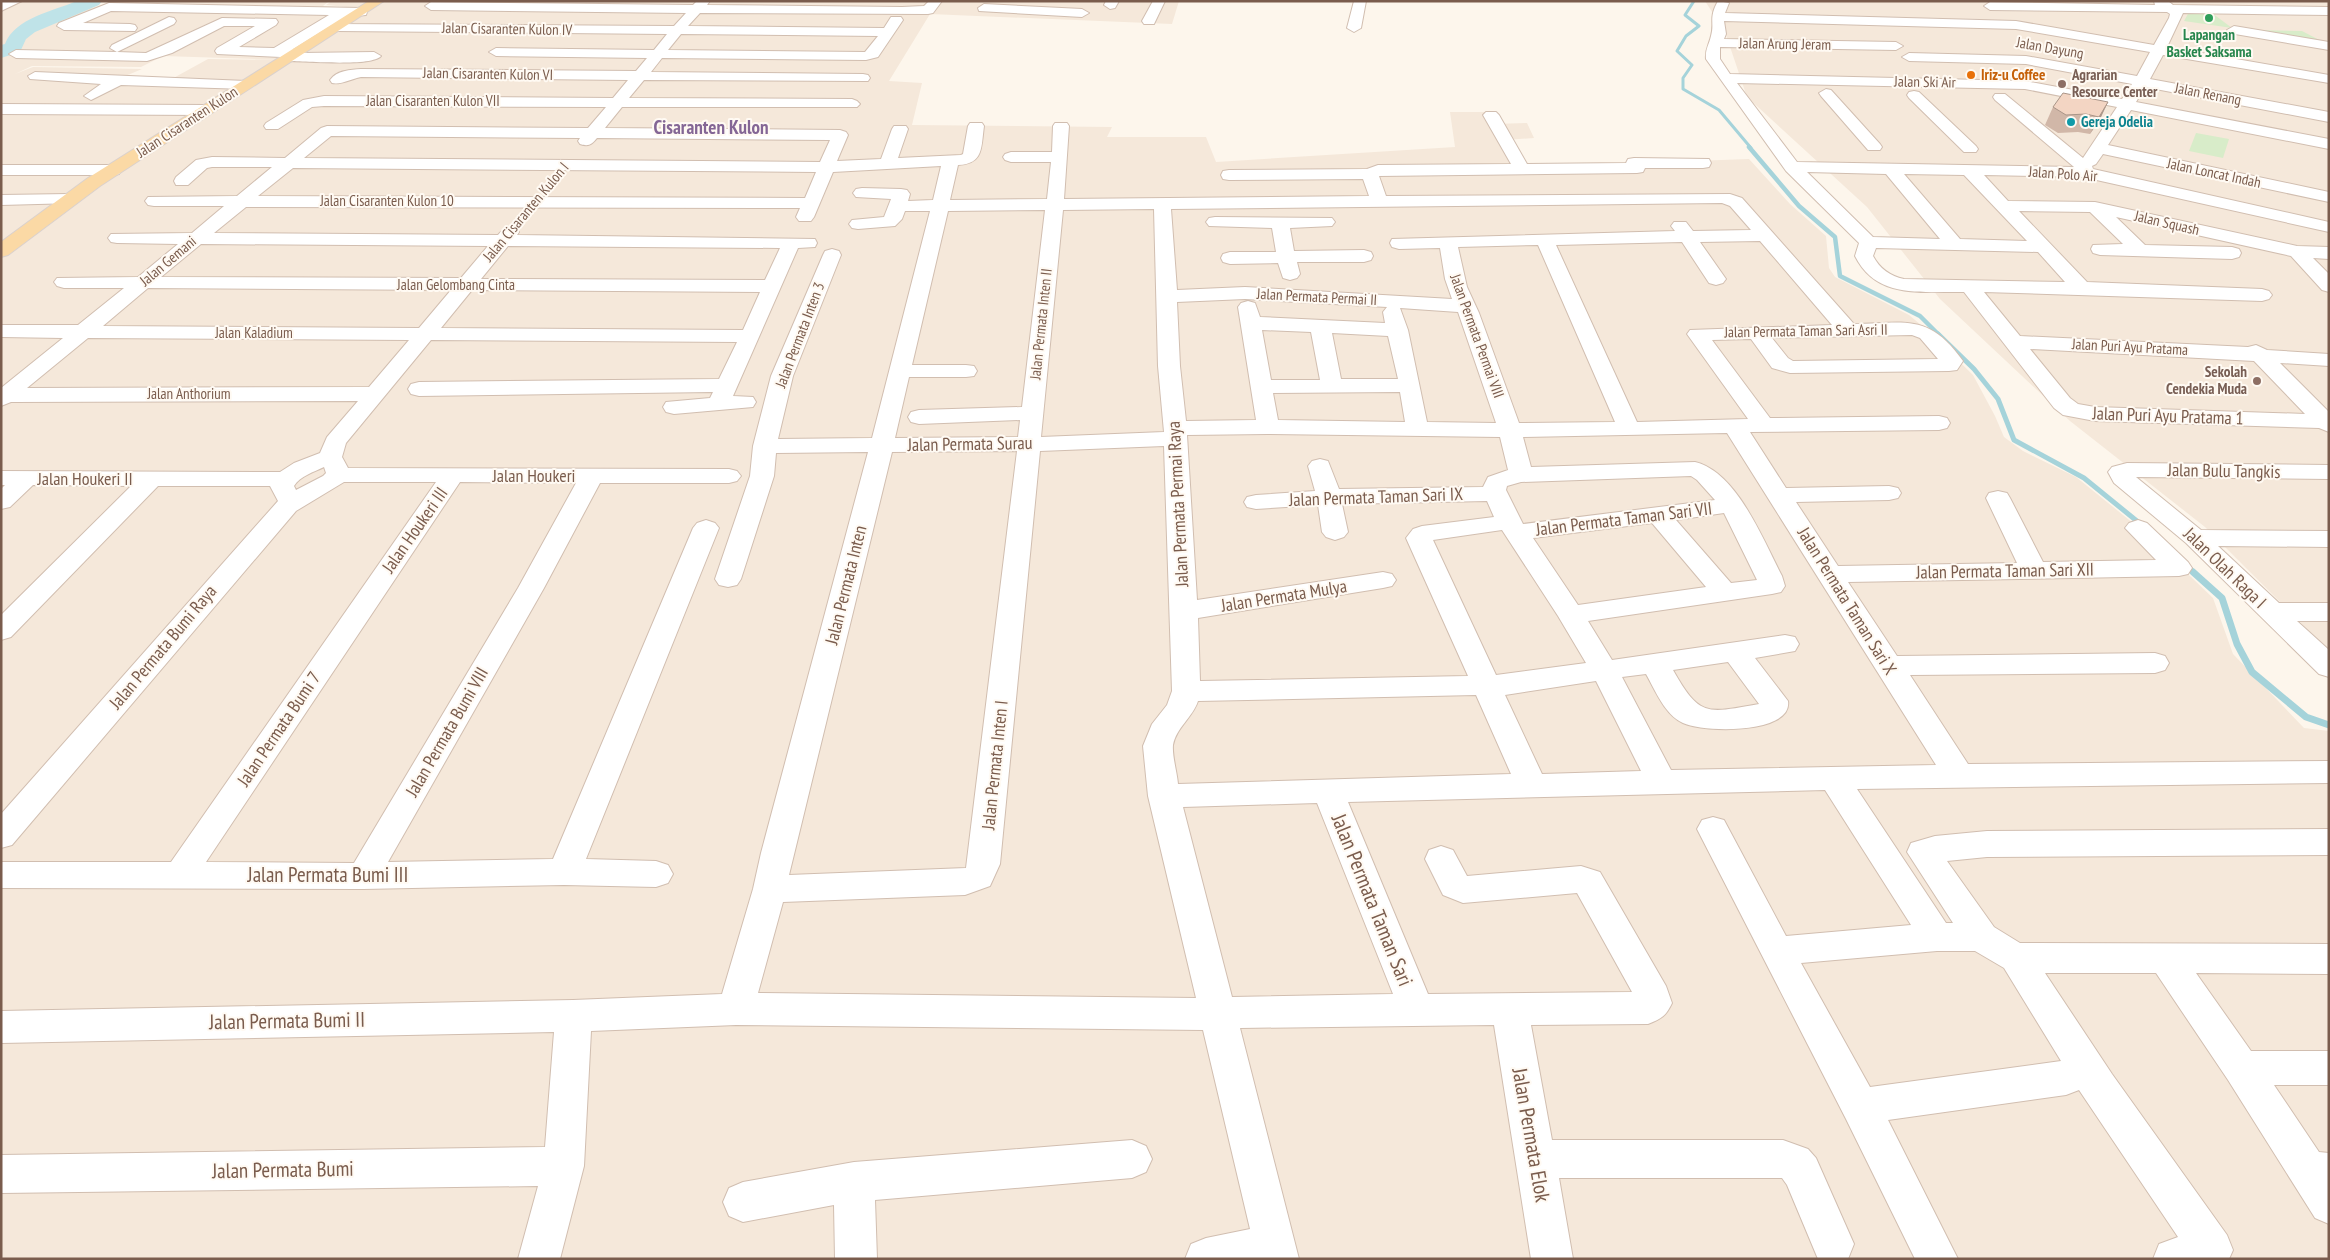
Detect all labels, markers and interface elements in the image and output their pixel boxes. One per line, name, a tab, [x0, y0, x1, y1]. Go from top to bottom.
marker: Lapangan Basket Saksama	[2203, 12, 2215, 24]
street label: Jalan Cisaranten Kulon IV	[441, 18, 572, 39]
place label: Lapangan Basket Saksama	[2166, 25, 2252, 61]
street label: Jalan Dayung	[2014, 32, 2085, 63]
street label: Jalan Arung Jeram	[1738, 33, 1831, 54]
street label: Jalan Cisaranten Kulon VI	[422, 63, 553, 84]
place label: Iriz-u Coffee	[1981, 65, 2045, 84]
place label: Agrarian Resource Center	[2071, 65, 2158, 101]
marker: Iriz-u Coffee	[1965, 69, 1977, 81]
street label: Jalan Ski Air	[1893, 71, 1957, 92]
marker: Agrarian Resource Center	[2056, 78, 2068, 90]
street label: Jalan Renang	[2172, 78, 2243, 109]
street label: Jalan Cisaranten Kulon	[132, 82, 241, 162]
street label: Jalan Cisaranten Kulon VII	[365, 91, 500, 110]
place label: Gereja Odelia	[2081, 112, 2153, 131]
district label: Cisaranten Kulon	[653, 115, 769, 139]
marker: Gereja Odelia	[2065, 116, 2077, 128]
street label: Jalan Loncat Indah	[2165, 153, 2263, 192]
street label: Jalan Cisaranten Kulon I	[478, 158, 573, 266]
street label: Jalan Polo Air	[2027, 162, 2099, 185]
street label: Jalan Cisaranten Kulon 10	[319, 191, 454, 210]
street label: Jalan Squash	[2132, 206, 2201, 239]
street label: Jalan Gemani	[135, 231, 200, 290]
street label: Jalan Permata Inten II	[1025, 267, 1056, 381]
street label: Jalan Permata Permai VIII	[1446, 270, 1509, 400]
street label: Jalan Gelombang Cinta	[396, 275, 515, 294]
street label: Jalan Permata Inten 3	[770, 279, 828, 391]
street label: Jalan Permata Permai II	[1255, 284, 1378, 309]
street label: Jalan Permata Taman Sari Asri II	[1723, 320, 1888, 341]
street label: Jalan Kaladium	[214, 323, 293, 342]
street label: Jalan Puri Ayu Pratama	[2071, 334, 2189, 359]
place label: Sekolah Cendekia Muda	[2166, 362, 2247, 398]
marker: Sekolah Cendekia Muda	[2251, 375, 2263, 387]
street label: Jalan Anthorium	[147, 384, 231, 403]
street label: Jalan Puri Ayu Pratama 1	[2091, 401, 2244, 430]
street label: Jalan Permata Permai Raya	[1162, 421, 1193, 588]
street label: Jalan Permata Surau	[906, 431, 1033, 456]
street label: Jalan Bulu Tangkis	[2166, 458, 2281, 483]
street label: Jalan Houkeri	[492, 464, 575, 487]
street label: Jalan Houkeri II	[36, 467, 133, 490]
street label: Jalan Houkeri III	[376, 482, 453, 578]
street label: Jalan Permata Taman Sari IX	[1288, 482, 1463, 511]
street label: Jalan Permata Taman Sari VII	[1534, 496, 1713, 541]
street label: Jalan Permata Taman Sari X	[1792, 522, 1902, 679]
street label: Jalan Olah Raga I	[2178, 522, 2272, 613]
street label: Jalan Permata Inten	[819, 523, 871, 648]
street label: Jalan Permata Taman Sari XII	[1915, 557, 2094, 584]
street label: Jalan Permata Mulya	[1218, 574, 1348, 617]
street label: Jalan Permata Bumi Raya	[103, 580, 221, 714]
street label: Jalan Permata Bumi VIII	[400, 663, 493, 801]
street label: Jalan Permata Bumi 7	[231, 667, 325, 791]
street label: Jalan Permata Inten I	[976, 699, 1013, 832]
street label: Jalan Permata Taman Sari	[1325, 809, 1419, 990]
street label: Jalan Permata Bumi III	[247, 861, 408, 888]
street label: Jalan Permata Bumi II	[208, 1006, 365, 1035]
street label: Jalan Permata Elok	[1506, 1065, 1557, 1204]
street label: Jalan Permata Bumi	[211, 1155, 354, 1184]

